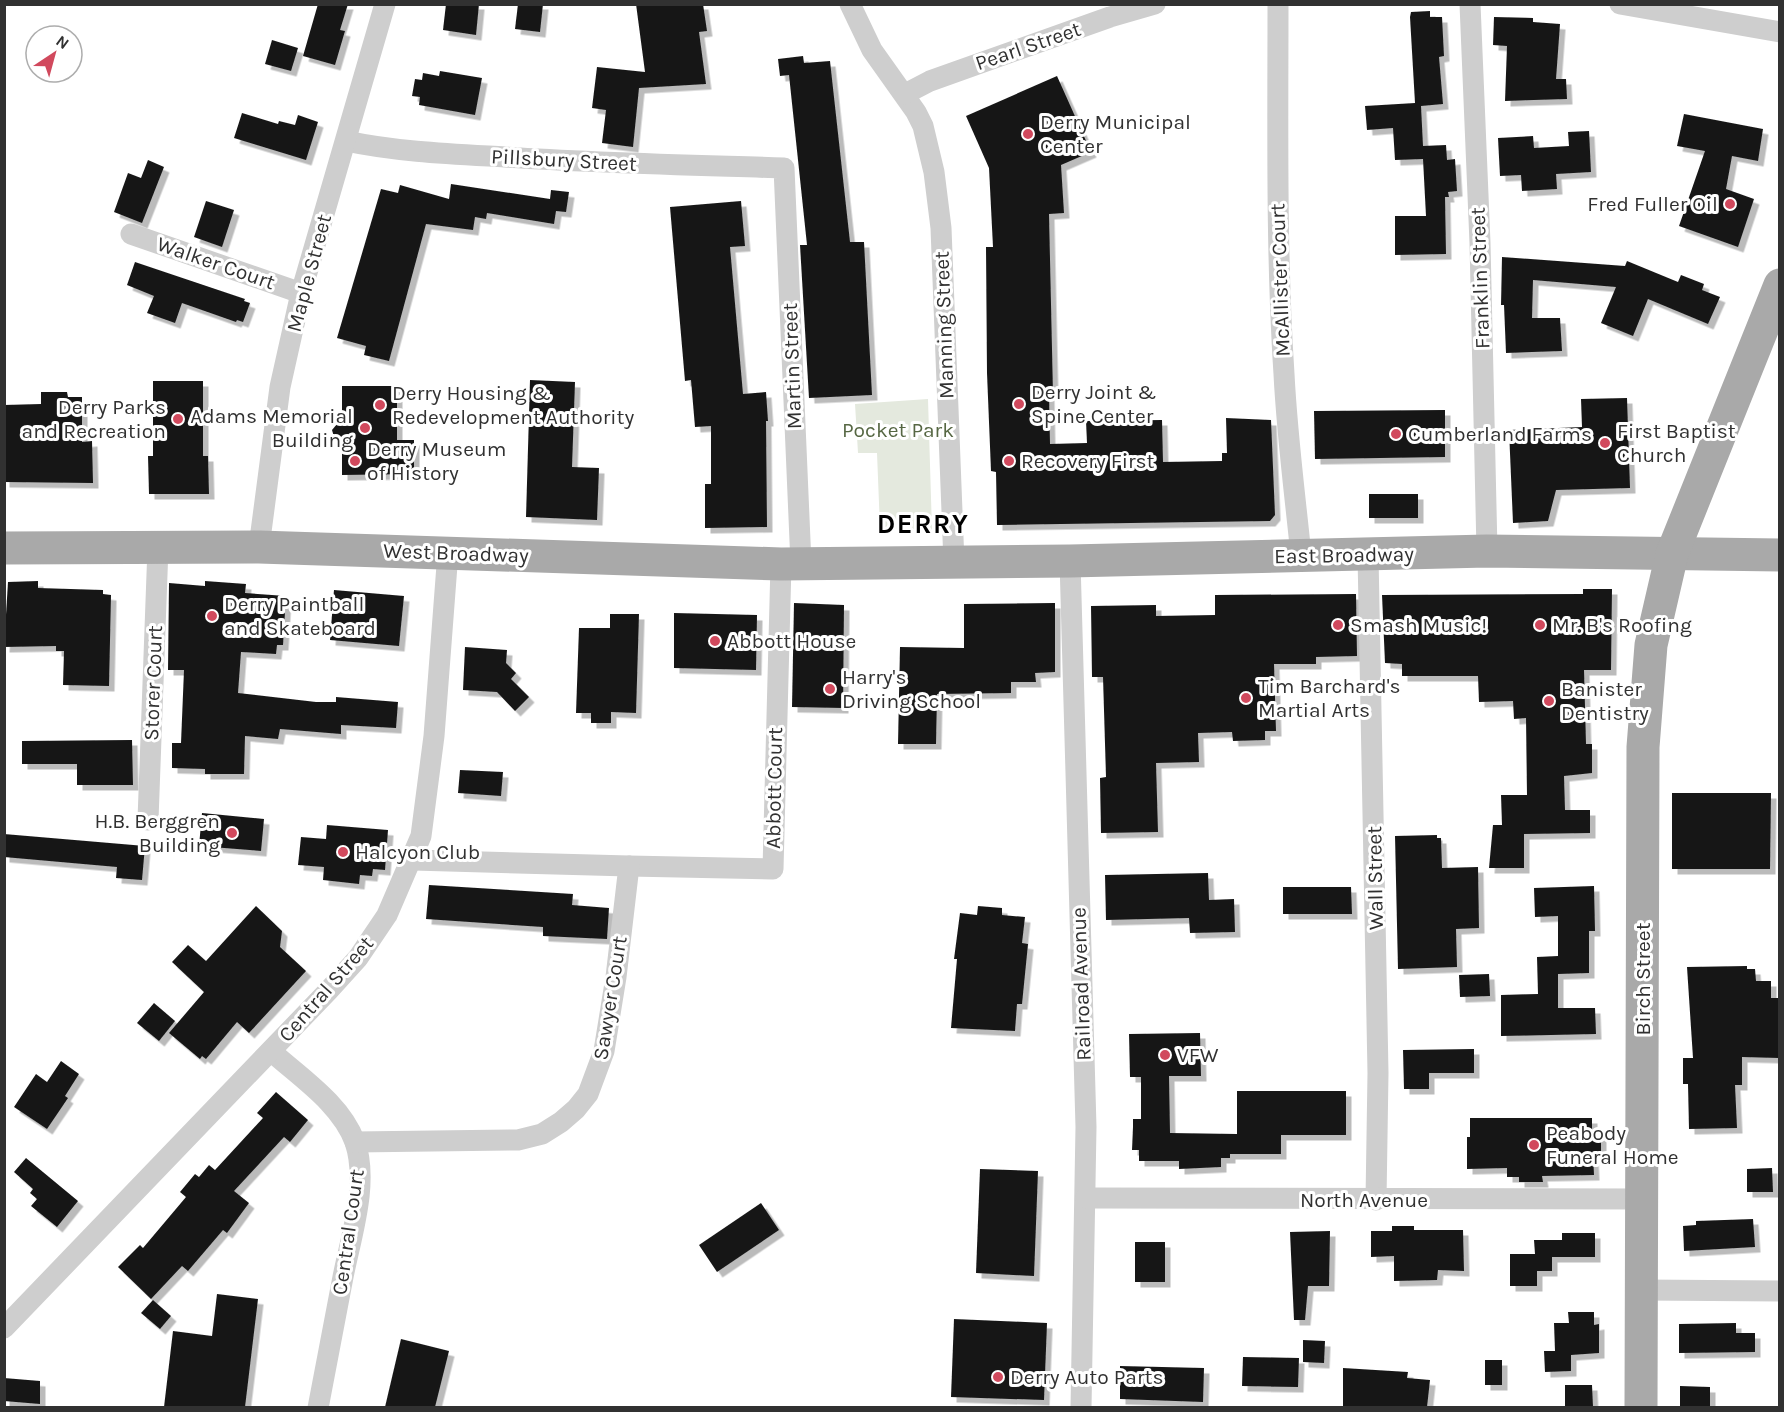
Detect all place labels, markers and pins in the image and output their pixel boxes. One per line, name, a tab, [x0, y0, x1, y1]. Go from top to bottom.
place label: Derry Municipal Center	[1040, 110, 1191, 158]
marker: Derry Municipal Center	[1021, 127, 1035, 141]
place label: Fred Fuller Oil	[1587, 192, 1718, 216]
marker: Fred Fuller Oil	[1723, 197, 1737, 211]
place label: Derry Joint & Spine Center	[1031, 380, 1157, 428]
place label: Derry Housing & Redevelopment Authority	[392, 381, 634, 429]
place label: Derry Parks and Recreation	[22, 395, 166, 443]
marker: Derry Joint & Spine Center	[1012, 397, 1026, 411]
marker: Derry Housing & Redevelopment Authority	[373, 398, 387, 412]
place label: Adams Memorial Building	[190, 404, 353, 452]
marker: Derry Parks and Recreation	[171, 412, 185, 426]
place label: First Baptist Church	[1617, 419, 1736, 467]
marker: Adams Memorial Building	[358, 421, 372, 435]
place label: Cumberland Farms	[1408, 422, 1592, 446]
marker: Cumberland Farms	[1389, 427, 1403, 441]
marker: First Baptist Church	[1598, 436, 1612, 450]
place label: Derry Museum of History	[367, 437, 506, 485]
place label: Recovery First	[1021, 449, 1155, 473]
marker: Derry Museum of History	[348, 454, 362, 468]
marker: Recovery First	[1002, 454, 1016, 468]
place label: Derry Paintball and Skateboard	[224, 592, 376, 640]
marker: Derry Paintball and Skateboard	[205, 609, 219, 623]
place label: Smash Music!	[1350, 613, 1487, 637]
place label: Mr. B's Roofing	[1552, 613, 1692, 637]
marker: Smash Music!	[1331, 618, 1345, 632]
marker: Mr. B's Roofing	[1533, 618, 1547, 632]
place label: Abbott House	[727, 629, 856, 653]
marker: Abbott House	[708, 634, 722, 648]
place label: Harry's Driving School	[842, 665, 981, 713]
place label: Tim Barchard's Martial Arts	[1258, 674, 1401, 722]
place label: Banister Dentistry	[1561, 677, 1649, 725]
marker: Harry's Driving School	[823, 682, 837, 696]
marker: Tim Barchard's Martial Arts	[1239, 691, 1253, 705]
marker: Banister Dentistry	[1542, 694, 1556, 708]
place label: H.B. Berggren Building	[95, 809, 220, 857]
marker: H.B. Berggren Building	[225, 826, 239, 840]
place label: Halcyon Club	[355, 840, 480, 864]
marker: Halcyon Club	[336, 845, 350, 859]
place label: VFW	[1177, 1043, 1219, 1067]
marker: VFW	[1158, 1048, 1172, 1062]
place label: Peabody Funeral Home	[1546, 1121, 1679, 1169]
marker: Peabody Funeral Home	[1527, 1138, 1541, 1152]
place label: Derry Auto Parts	[1010, 1365, 1163, 1389]
marker: Derry Auto Parts	[991, 1370, 1005, 1384]

